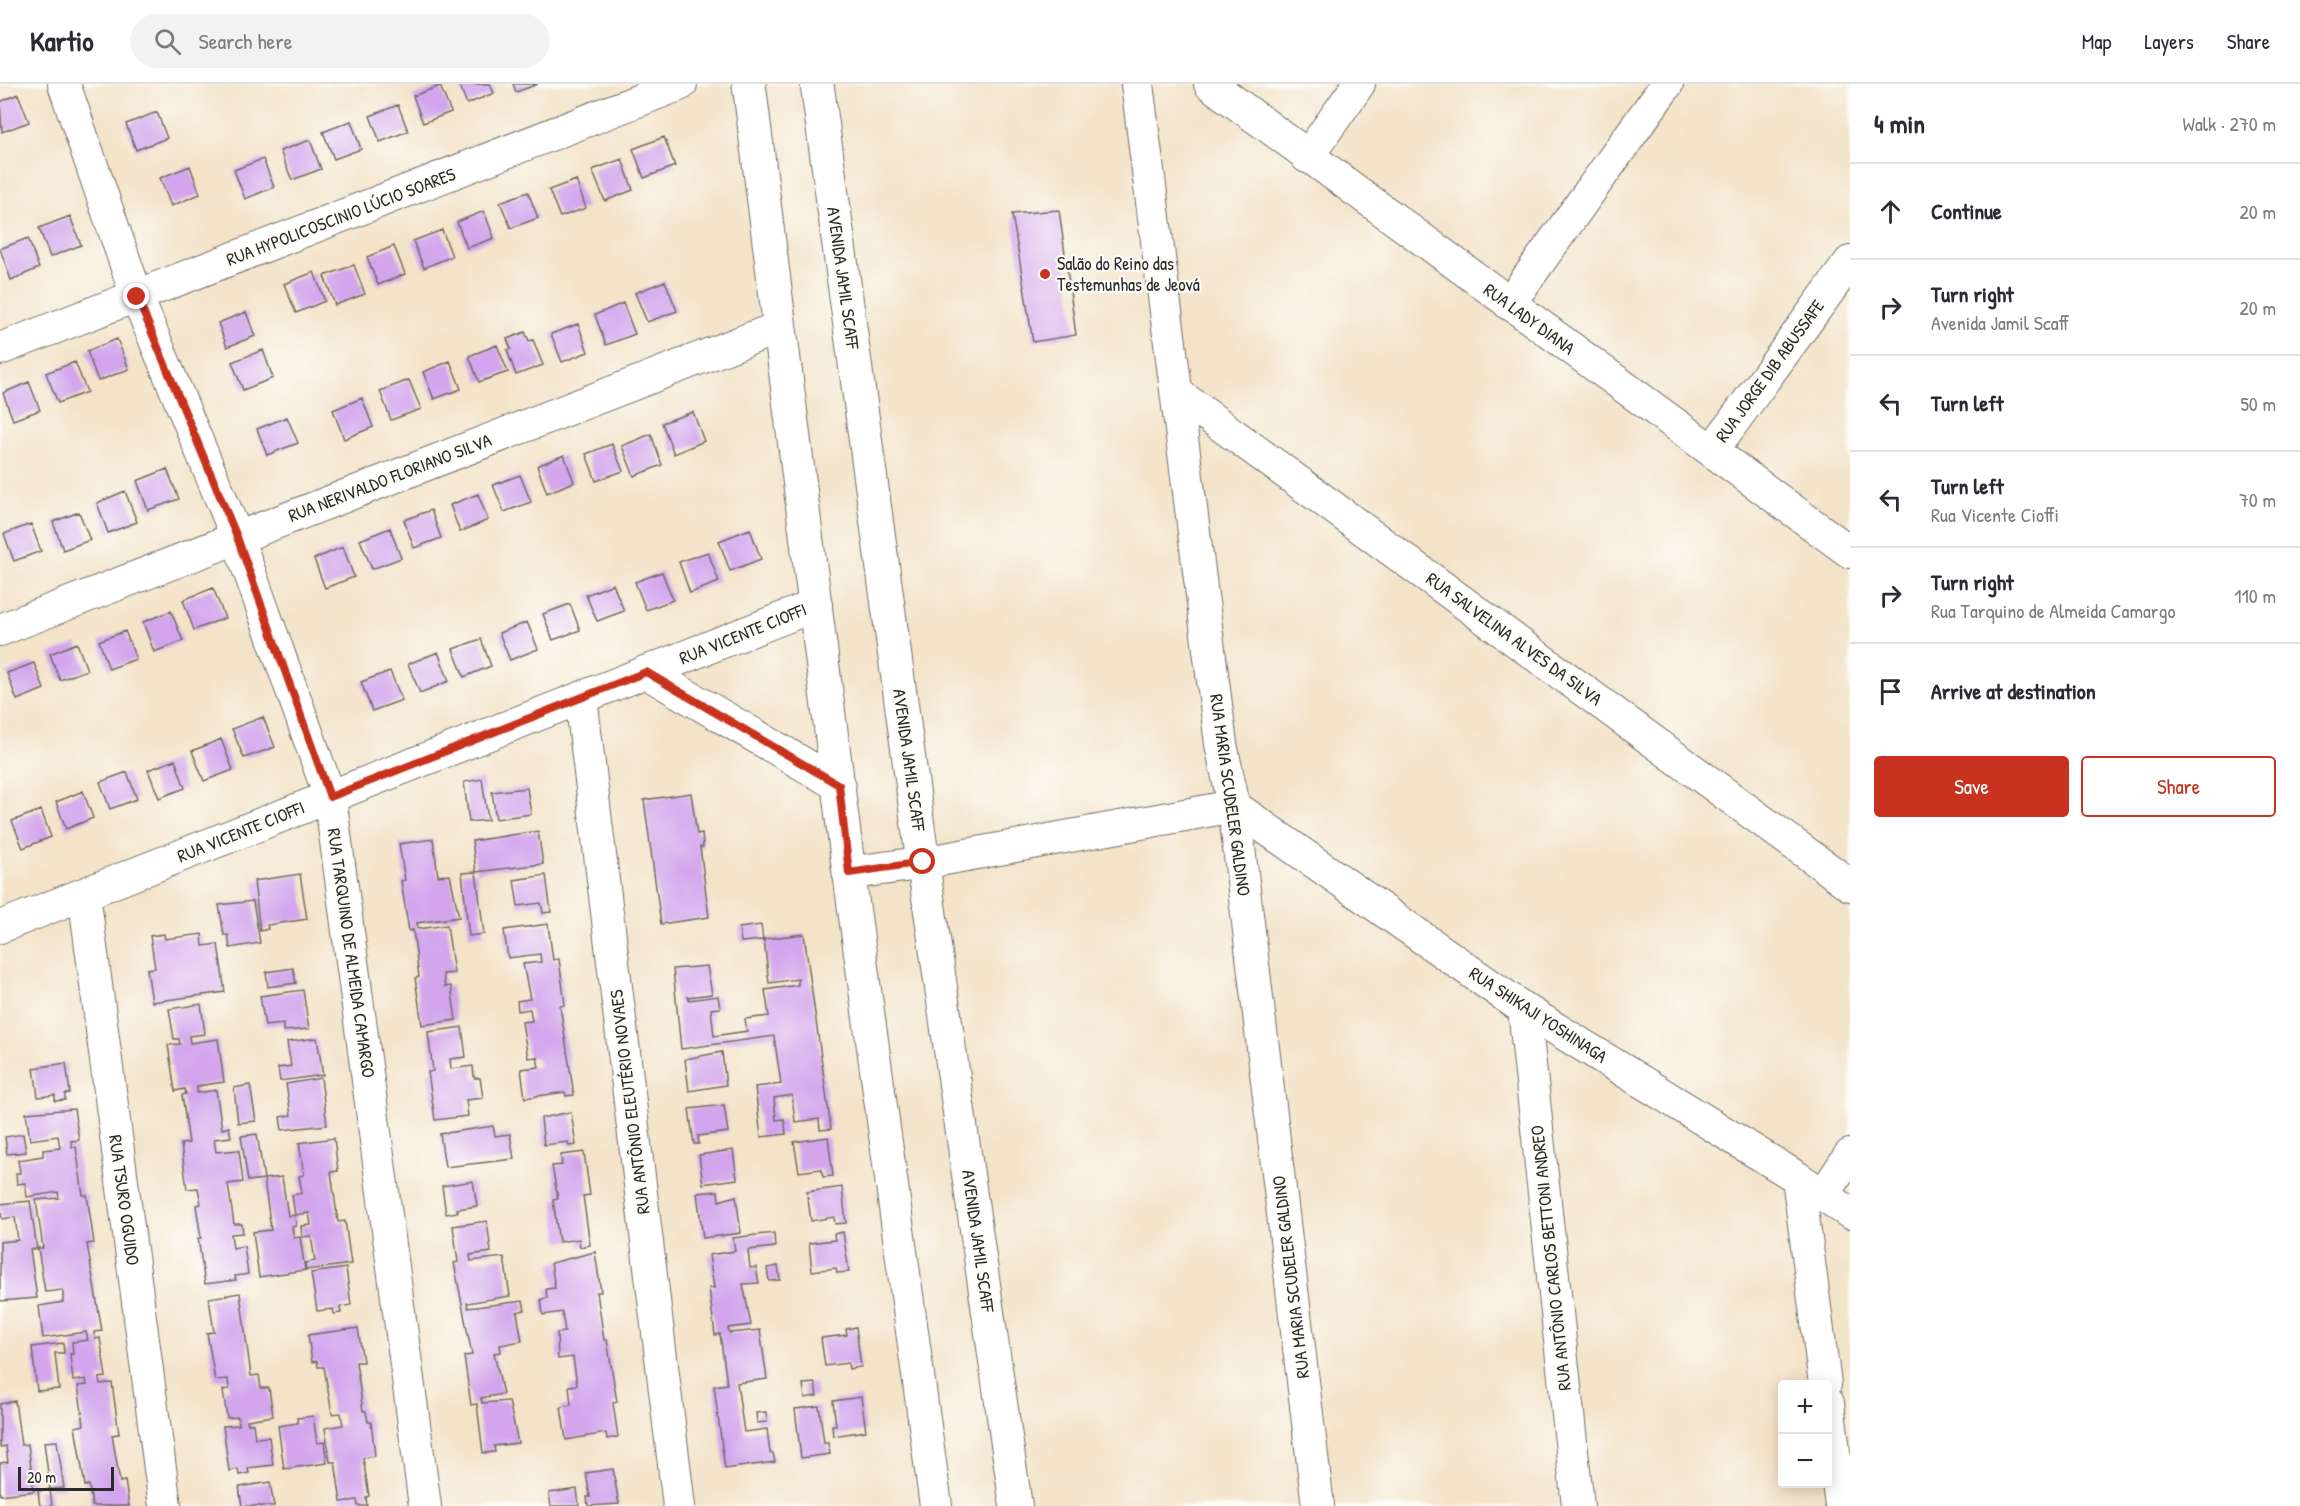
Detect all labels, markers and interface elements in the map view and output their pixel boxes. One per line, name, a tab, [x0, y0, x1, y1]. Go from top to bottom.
search box	[130, 14, 550, 68]
text: Kartio	[30, 22, 94, 60]
icon: search	[151, 25, 184, 58]
text: Search here	[199, 26, 293, 56]
text: Map	[2082, 27, 2111, 56]
text: Layers	[2144, 27, 2194, 56]
text: Share	[2227, 27, 2270, 56]
text: 4 min	[1874, 106, 1925, 141]
text: Walk · 270 m	[2183, 110, 2276, 137]
street label: RUA HYPOLICOSCINIO LÚCIO SOARES	[223, 161, 459, 272]
icon: ahead	[1874, 195, 1907, 228]
text: Continue	[1931, 196, 2002, 226]
text: 20 m	[2239, 198, 2276, 225]
street label: AVENIDA JAMIL SCAFF	[821, 205, 866, 352]
place label: Salão do Reino das Testemunhas de Jeová	[1057, 251, 1200, 297]
marker: Salão do Reino das Testemunhas de Jeová	[1038, 267, 1052, 281]
street label: RUA LADY DIANA	[1479, 277, 1580, 360]
text: Turn right	[1931, 279, 2014, 309]
route end	[123, 283, 149, 309]
icon: right	[1874, 291, 1907, 324]
street label: RUA JORGE DIB ABUSSAFE	[1709, 294, 1830, 447]
text: 20 m	[2239, 294, 2276, 321]
text: Avenida Jamil Scaff	[1931, 309, 2069, 336]
icon: left	[1874, 387, 1907, 420]
text: Turn left	[1931, 388, 2004, 418]
text: 50 m	[2240, 390, 2276, 417]
street label: RUA NERIVALDO FLORIANO SILVA	[285, 427, 495, 528]
text: Turn left	[1931, 471, 2004, 501]
icon: left	[1874, 483, 1907, 516]
text: 70 m	[2239, 486, 2276, 513]
text: Rua Vicente Cioffi	[1931, 501, 2059, 528]
street label: RUA SALVELINA ALVES DA SILVA	[1421, 566, 1607, 711]
text: Turn right	[1931, 567, 2014, 597]
icon: right	[1874, 579, 1907, 612]
text: 110 m	[2234, 582, 2276, 609]
street label: RUA VICENTE CIOFFI	[676, 597, 810, 670]
text: Rua Tarquino de Almeida Camargo	[1931, 597, 2175, 624]
icon: arrive	[1874, 675, 1907, 708]
text: Arrive at destination	[1931, 676, 2096, 706]
street label: AVENIDA JAMIL SCAFF	[887, 687, 932, 834]
street label: RUA MARIA SCUDELER GALDINO	[1204, 692, 1257, 898]
button: Save	[1874, 756, 2069, 817]
button: Share	[2081, 756, 2276, 817]
street label: RUA VICENTE CIOFFI	[174, 795, 308, 868]
street label: RUA TARQUINO DE ALMEIDA CAMARGO	[322, 827, 381, 1079]
route start	[909, 848, 935, 874]
street label: RUA SHIKAJI YOSHINAGA	[1464, 961, 1612, 1069]
street label: RUA ANTÔNIO ELEUTÉRIO NOVAES	[603, 988, 656, 1216]
street label: RUA ANTÔNIO CARLOS BETTONI ANDREO	[1524, 1124, 1577, 1392]
street label: RUA TSURO OGUIDO	[103, 1133, 146, 1267]
street label: AVENIDA JAMIL SCAFF	[956, 1168, 1001, 1315]
street label: RUA MARIA SCUDELER GALDINO	[1266, 1174, 1315, 1380]
map controls	[1778, 1380, 1832, 1488]
button: +	[1778, 1380, 1832, 1434]
button: −	[1778, 1434, 1832, 1488]
scale bar	[18, 1464, 114, 1492]
text: 20 m	[27, 1466, 56, 1488]

